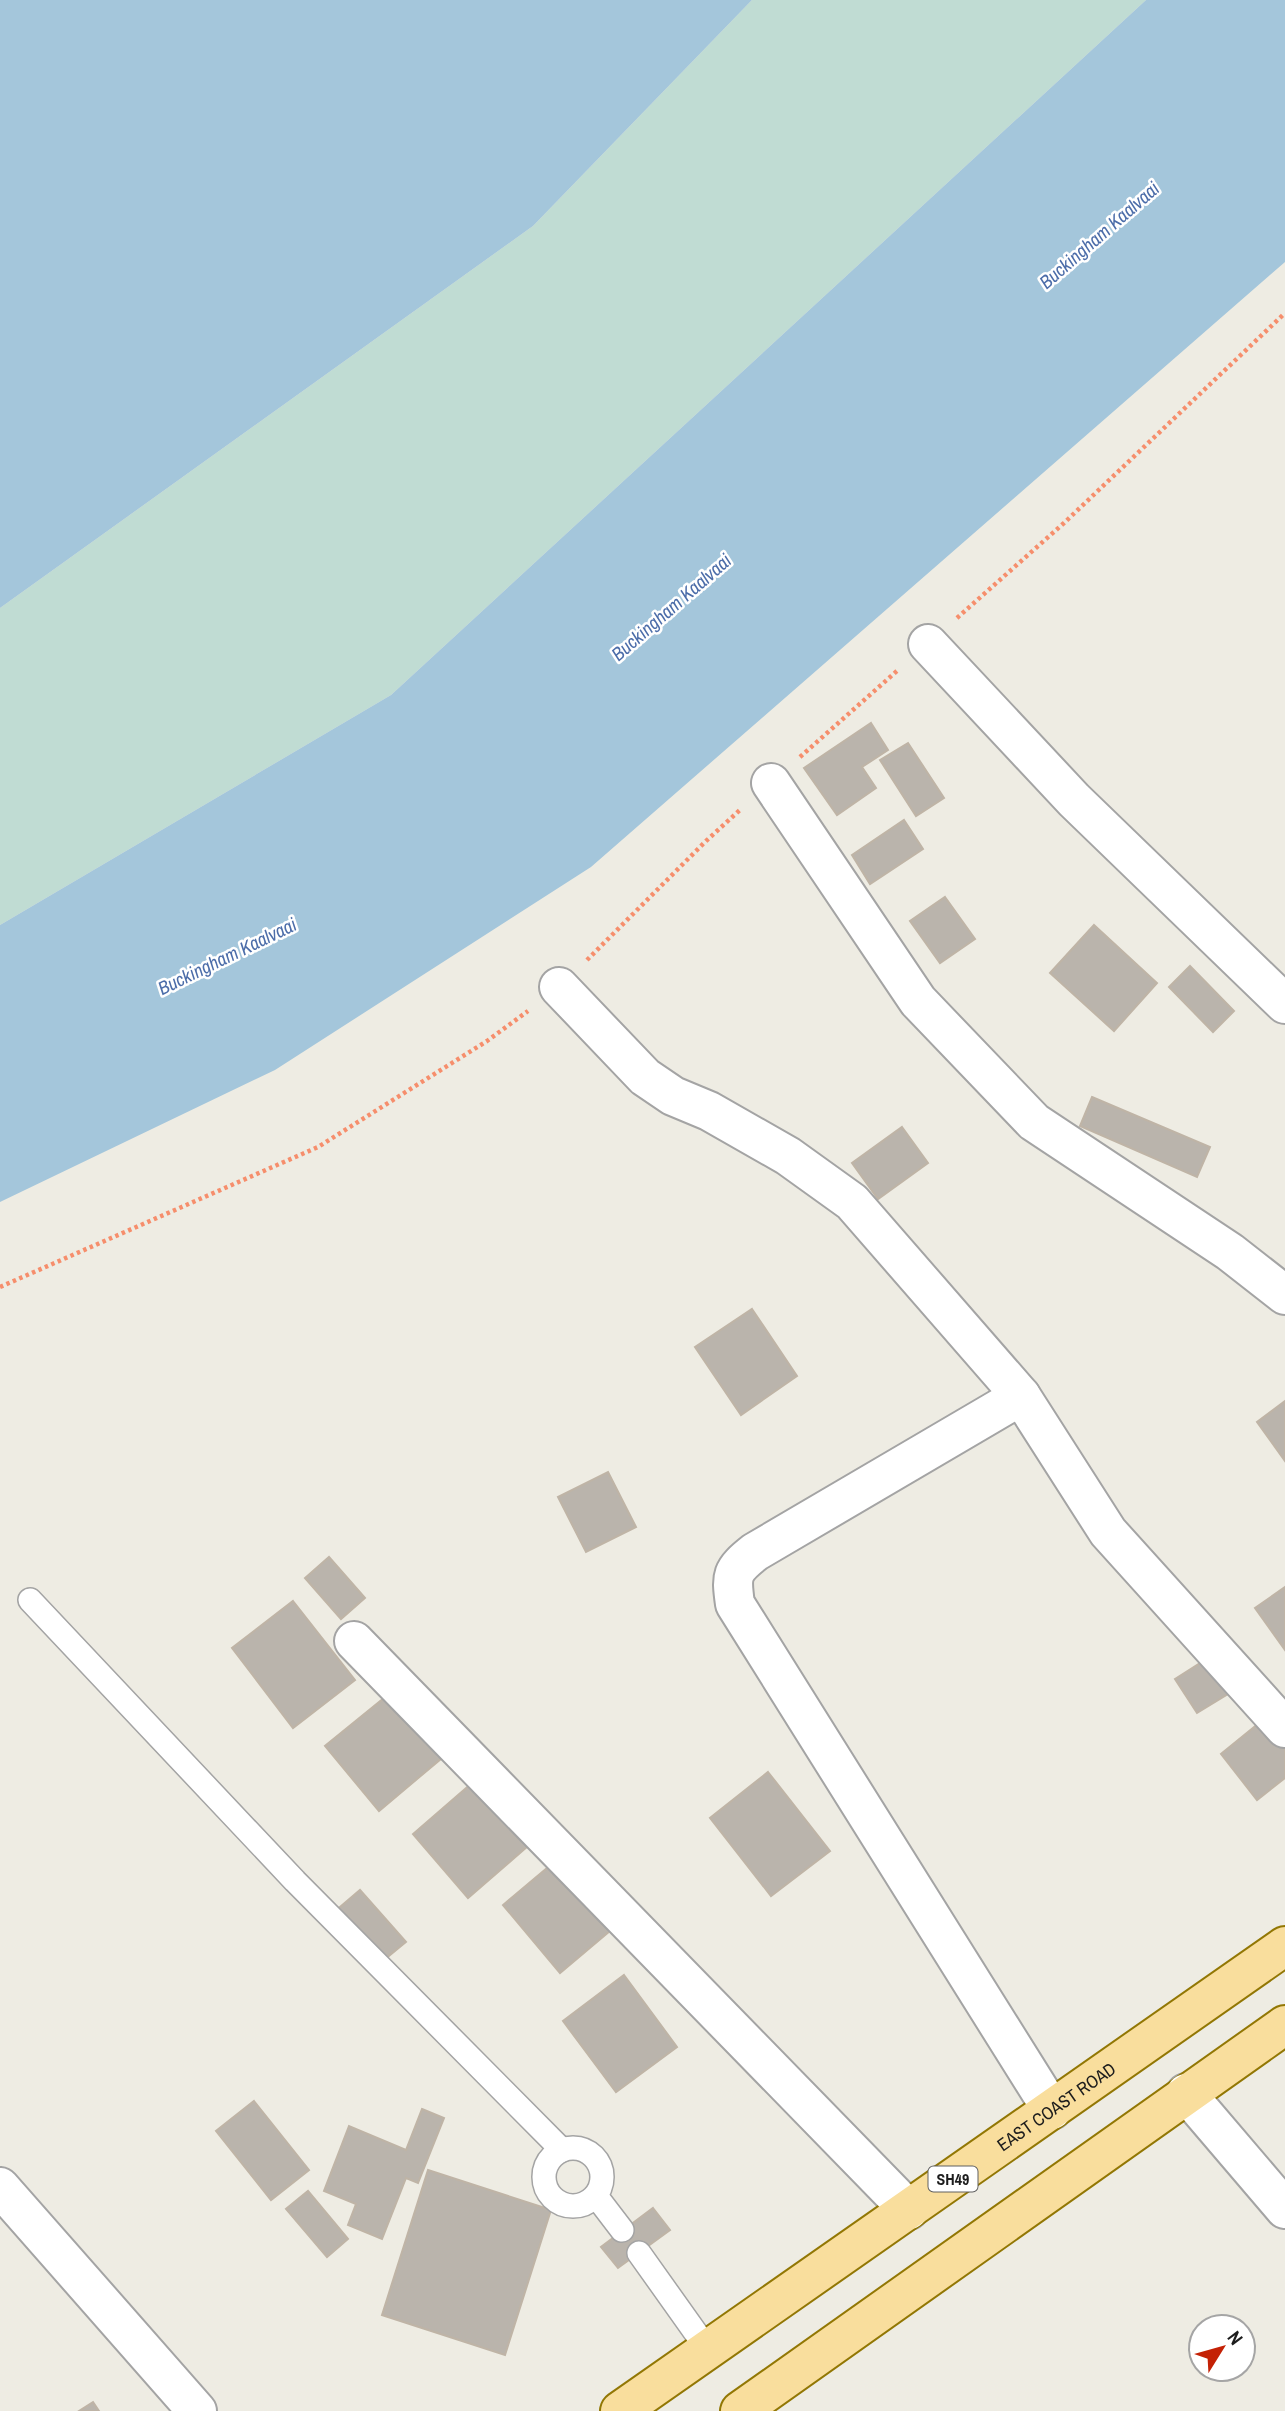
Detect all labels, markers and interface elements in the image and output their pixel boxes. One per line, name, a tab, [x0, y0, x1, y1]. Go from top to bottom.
water label: Buckingham Kaalvaai	[1033, 175, 1165, 295]
water label: Buckingham Kaalvaai	[605, 547, 737, 667]
water label: Buckingham Kaalvaai	[153, 911, 301, 1001]
street label: EAST COAST ROAD	[992, 2056, 1120, 2156]
road number: SH49	[928, 2166, 978, 2192]
north arrow	[1187, 2313, 1257, 2383]
text: N	[1222, 2325, 1249, 2350]

